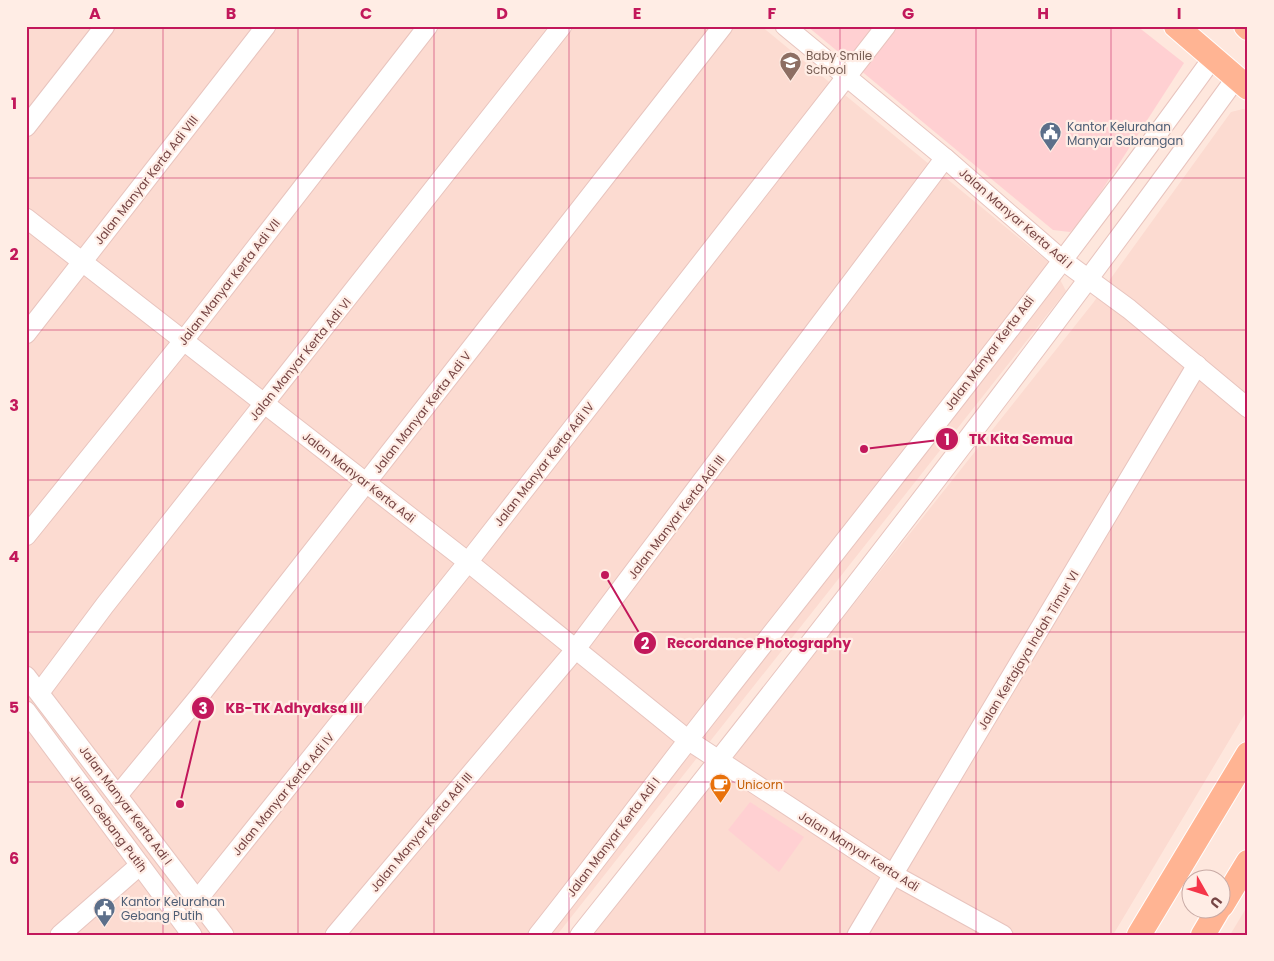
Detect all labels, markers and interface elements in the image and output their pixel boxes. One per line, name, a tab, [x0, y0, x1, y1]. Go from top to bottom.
text: A	[89, 2, 101, 25]
text: B	[226, 2, 236, 25]
text: C	[360, 2, 372, 25]
text: D	[496, 2, 508, 25]
text: E	[633, 2, 641, 25]
text: F	[768, 2, 777, 25]
text: G	[902, 2, 914, 25]
text: H	[1037, 2, 1049, 25]
text: I	[1177, 2, 1181, 25]
place label: Baby Smile School	[806, 47, 872, 78]
school or university icon: Baby Smile School	[778, 50, 802, 81]
text: 1	[11, 92, 17, 115]
street label: Jalan Manyar Kerta Adi VIII	[90, 112, 202, 248]
place label: Kantor Kelurahan Manyar Sabrangan	[1067, 118, 1183, 149]
public building icon: Kantor Kelurahan Manyar Sabrangan	[1039, 121, 1063, 152]
street label: Jalan Manyar Kerta Adi I	[956, 164, 1076, 272]
street label: Jalan Manyar Kerta Adi VII	[174, 215, 284, 349]
text: 2	[9, 243, 19, 266]
street label: Jalan Manyar Kerta Adi	[940, 292, 1038, 414]
street label: Jalan Manyar Kerta Adi VI	[245, 294, 355, 424]
street label: Jalan Manyar Kerta Adi V	[369, 348, 475, 476]
text: 3	[9, 394, 19, 417]
street label: Jalan Manyar Kerta Adi IV	[490, 398, 598, 530]
callout: TK Kita Semua	[934, 425, 1083, 454]
street label: Jalan Manyar Kerta Adi	[299, 427, 419, 527]
text: 1	[944, 429, 950, 450]
text: TK Kita Semua	[969, 429, 1073, 449]
street label: Jalan Manyar Kerta Adi III	[624, 452, 728, 582]
text: 4	[9, 545, 20, 568]
street label: Jalan Kertajaya Indah Timur VI	[974, 567, 1082, 733]
callout: Recordance Photography	[632, 629, 861, 658]
text: 2	[641, 633, 650, 654]
text: Recordance Photography	[667, 633, 851, 653]
callout: KB-TK Adhyaksa III	[191, 694, 373, 723]
text: 5	[9, 696, 19, 719]
text: 3	[198, 698, 208, 719]
text: KB-TK Adhyaksa III	[225, 698, 363, 718]
street label: Jalan Manyar Kerta Adi IV	[228, 729, 338, 859]
street label: Jalan Manyar Kerta Adi I	[76, 742, 177, 868]
street label: Jalan Manyar Kerta Adi III	[366, 769, 476, 895]
street label: Jalan Gebang Putih	[67, 771, 151, 875]
cafe icon: Unicorn	[709, 772, 733, 803]
street label: Jalan Manyar Kerta Adi I	[563, 774, 664, 900]
place label: Unicorn	[737, 776, 783, 793]
street label: Jalan Manyar Kerta Adi	[796, 807, 922, 895]
text: 6	[9, 847, 19, 870]
north arrow	[1182, 868, 1232, 918]
text: U	[1205, 892, 1227, 912]
place label: Kantor Kelurahan Gebang Putih	[121, 893, 225, 924]
public building icon: Kantor Kelurahan Gebang Putih	[93, 896, 117, 927]

